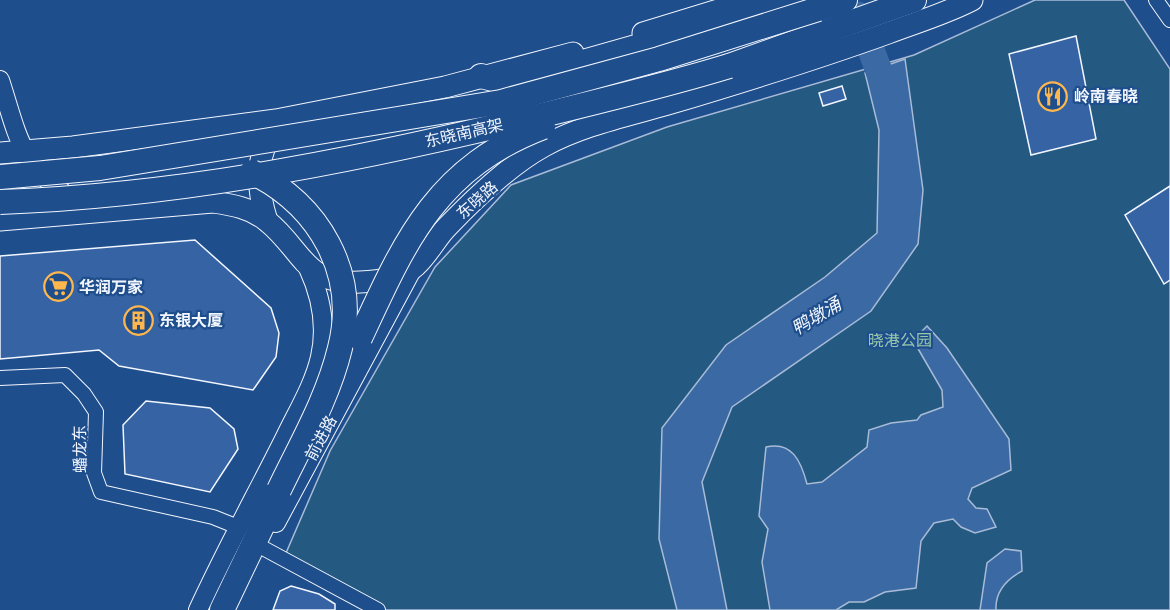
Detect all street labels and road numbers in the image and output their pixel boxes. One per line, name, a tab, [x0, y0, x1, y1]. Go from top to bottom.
street label: 东晓南高架	[423, 115, 505, 151]
street label: 东晓路	[453, 177, 501, 223]
street label: 前进路	[301, 412, 341, 464]
street label: 蟠龙东	[70, 425, 90, 473]

